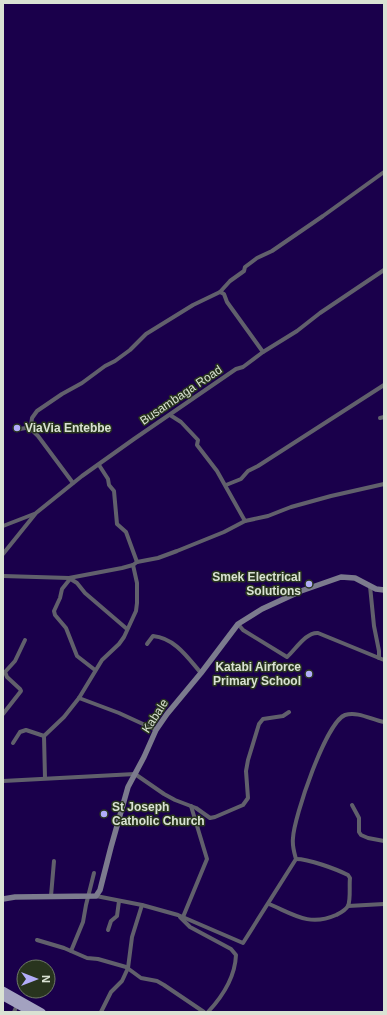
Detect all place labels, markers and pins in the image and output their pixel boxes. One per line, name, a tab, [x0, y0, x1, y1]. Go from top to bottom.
place label: ViaVia Entebbe	[25, 421, 112, 435]
marker: ViaVia Entebbe	[12, 423, 22, 433]
place label: Smek Electrical Solutions	[212, 570, 301, 598]
marker: Smek Electrical Solutions	[304, 579, 314, 589]
place label: Katabi Airforce Primary School	[213, 660, 301, 688]
marker: Katabi Airforce Primary School	[304, 669, 314, 679]
place label: St Joseph Catholic Church	[112, 800, 205, 828]
marker: St Joseph Catholic Church	[99, 809, 109, 819]

